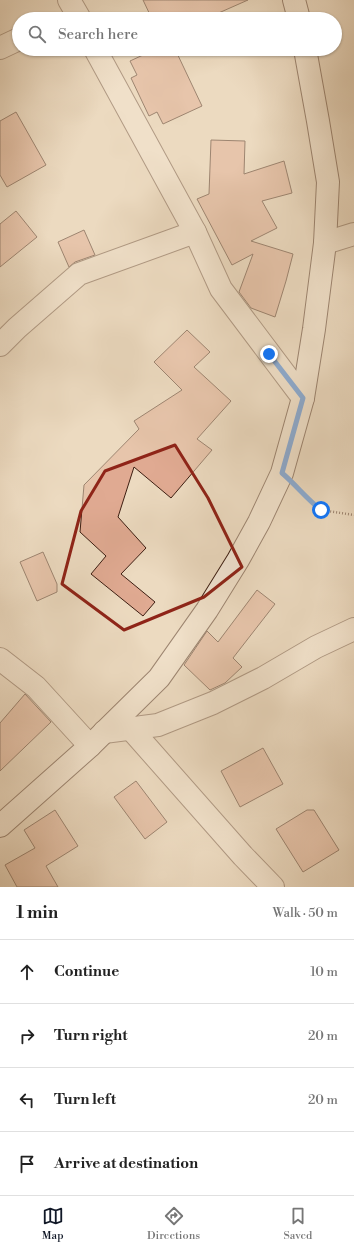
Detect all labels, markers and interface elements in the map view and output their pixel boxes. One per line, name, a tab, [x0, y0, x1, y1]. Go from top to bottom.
search box	[12, 12, 342, 56]
icon: search	[26, 23, 48, 45]
text: Search here	[58, 25, 138, 44]
route end	[260, 345, 278, 363]
route start	[312, 501, 330, 519]
text: 1 min	[16, 902, 58, 924]
text: Walk · 50 m	[272, 905, 338, 921]
icon: ahead	[16, 961, 38, 983]
text: Continue	[54, 962, 119, 981]
text: 10 m	[310, 964, 338, 980]
icon: right	[16, 1025, 38, 1047]
text: Turn right	[54, 1026, 128, 1045]
text: 20 m	[308, 1028, 338, 1044]
icon: left	[16, 1089, 38, 1111]
text: Turn left	[54, 1090, 116, 1109]
text: 20 m	[308, 1092, 338, 1108]
icon: arrive	[16, 1153, 38, 1175]
text: Arrive at destination	[54, 1154, 198, 1173]
tab: Map	[42, 1205, 64, 1243]
tab: Directions	[147, 1205, 200, 1243]
tab: Saved	[283, 1205, 312, 1243]

